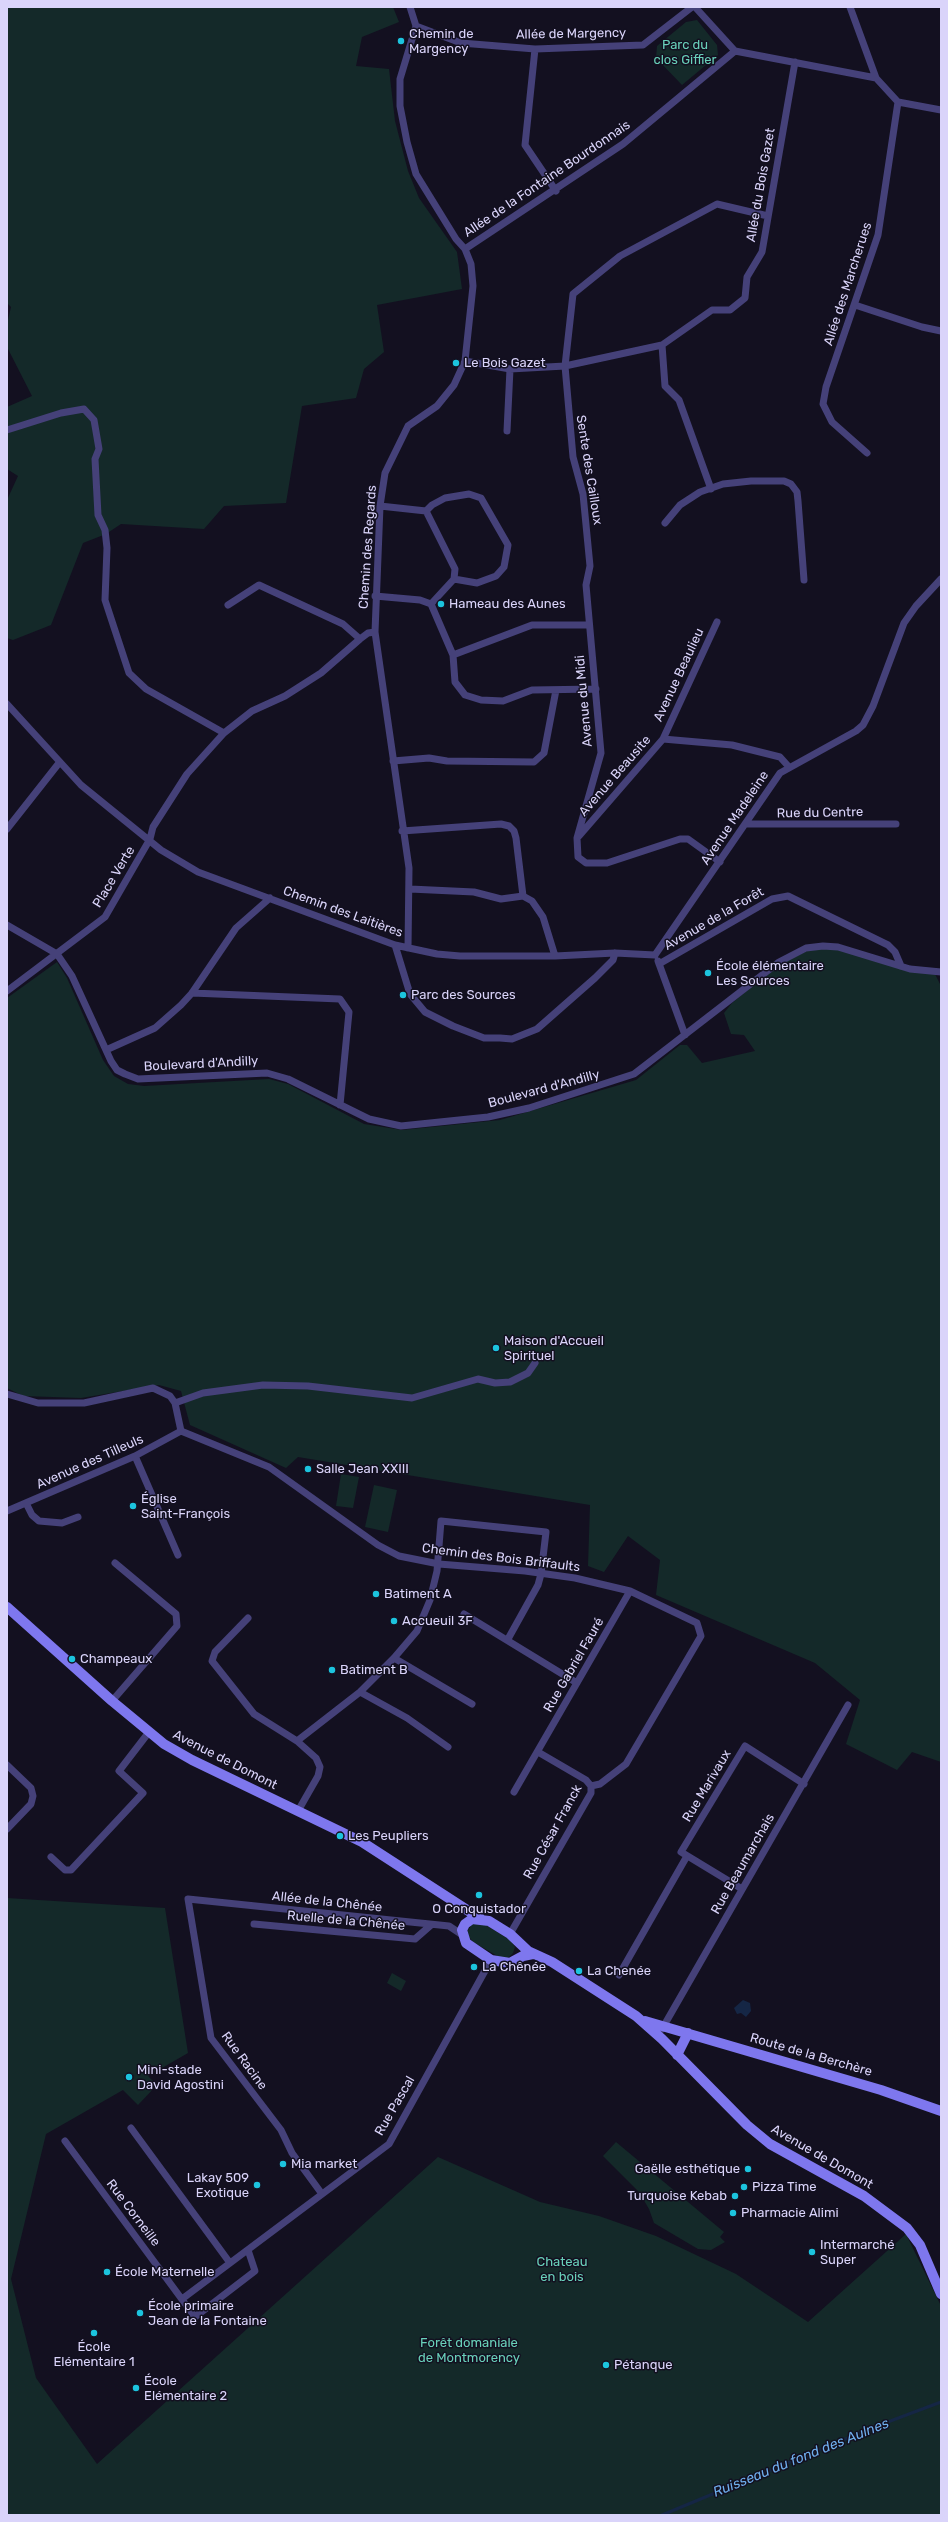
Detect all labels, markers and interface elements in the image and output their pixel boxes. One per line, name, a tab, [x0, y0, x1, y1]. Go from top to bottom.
street label: Allée de Margency	[516, 25, 626, 43]
place label: Chemin de Margency	[409, 26, 474, 57]
marker: Chemin de Margency	[396, 36, 406, 46]
park label: Parc du clos Giffier	[654, 37, 716, 68]
street label: Allée de la Fontaine Bourdonnais	[461, 117, 633, 241]
street label: Allée du Bois Gazet	[743, 127, 779, 243]
street label: Allée des Marcherues	[821, 220, 875, 348]
place label: Le Bois Gazet	[464, 355, 546, 371]
marker: Le Bois Gazet	[451, 358, 461, 368]
street label: Sente des Cailloux	[573, 414, 605, 526]
street label: Chemin des Regards	[356, 484, 380, 610]
place label: Hameau des Aunes	[449, 596, 566, 612]
marker: Hameau des Aunes	[436, 599, 446, 609]
street label: Avenue Beaulieu	[651, 626, 707, 724]
street label: Avenue du Midi	[572, 655, 596, 747]
street label: Avenue Beausite	[576, 732, 654, 820]
street label: Avenue Madeleine	[698, 768, 772, 868]
street label: Rue du Centre	[777, 804, 863, 822]
street label: Place Verte	[90, 844, 138, 910]
street label: Chemin des Laitières	[281, 883, 405, 941]
street label: Avenue de la Forêt	[661, 884, 767, 954]
place label: École élémentaire Les Sources	[716, 958, 824, 989]
marker: École élémentaire Les Sources	[703, 968, 713, 978]
place label: Parc des Sources	[411, 987, 516, 1003]
marker: Parc des Sources	[398, 990, 408, 1000]
street label: Boulevard d'Andilly	[143, 1053, 259, 1075]
street label: Boulevard d'Andilly	[487, 1067, 601, 1111]
place label: Maison d'Accueil Spirituel	[504, 1333, 604, 1364]
marker: Maison d'Accueil Spirituel	[491, 1343, 501, 1353]
street label: Avenue des Tilleuls	[34, 1431, 146, 1493]
place label: Salle Jean XXIII	[316, 1461, 409, 1477]
marker: Salle Jean XXIII	[303, 1464, 313, 1474]
place label: Église Saint-François	[141, 1491, 230, 1522]
marker: Église Saint-François	[128, 1501, 138, 1511]
street label: Chemin des Bois Briffaults	[421, 1541, 581, 1575]
place label: Batiment A	[384, 1586, 452, 1602]
marker: Batiment A	[371, 1589, 381, 1599]
place label: Accueuil 3F	[402, 1613, 473, 1629]
street label: Rue Gabriel Fauré	[541, 1615, 607, 1715]
marker: Accueuil 3F	[389, 1616, 399, 1626]
place label: Champeaux	[80, 1651, 152, 1667]
marker: Champeaux	[67, 1654, 77, 1664]
place label: Batiment B	[340, 1662, 408, 1678]
marker: Batiment B	[327, 1665, 337, 1675]
street label: Avenue de Domont	[170, 1727, 280, 1793]
street label: Rue Marivaux	[679, 1747, 735, 1825]
street label: Rue César Franck	[521, 1782, 585, 1882]
street label: Rue Beaumarchais	[708, 1811, 778, 1917]
place label: Les Peupliers	[348, 1828, 429, 1844]
marker: Les Peupliers	[335, 1831, 345, 1841]
street label: Allée de la Chênée	[271, 1888, 383, 1916]
marker: O Conquistador	[474, 1890, 484, 1900]
place label: O Conquistador	[432, 1901, 526, 1917]
street label: Ruelle de la Chênée	[286, 1908, 406, 1934]
place label: La Chênée	[482, 1959, 546, 1975]
marker: La Chênée	[469, 1962, 479, 1972]
place label: La Chenée	[587, 1963, 651, 1979]
marker: La Chenée	[574, 1966, 584, 1976]
street label: Rue Racine	[218, 2029, 270, 2093]
street label: Route de la Berchère	[748, 2030, 874, 2080]
place label: Mini-stade David Agostini	[137, 2062, 224, 2093]
marker: Mini-stade David Agostini	[124, 2072, 134, 2082]
street label: Rue Pascal	[372, 2073, 418, 2139]
street label: Avenue de Domont	[768, 2121, 876, 2193]
place label: Mia market	[291, 2156, 357, 2172]
marker: Mia market	[278, 2159, 288, 2169]
place label: Gaëlle esthétique	[635, 2161, 740, 2177]
marker: Gaëlle esthétique	[743, 2164, 753, 2174]
place label: Lakay 509 Exotique	[187, 2170, 249, 2201]
street label: Rue Corneille	[103, 2176, 163, 2250]
place label: Pizza Time	[752, 2179, 817, 2195]
marker: Lakay 509 Exotique	[252, 2180, 262, 2190]
marker: Pizza Time	[739, 2182, 749, 2192]
place label: Turquoise Kebab	[627, 2188, 727, 2204]
marker: Turquoise Kebab	[730, 2191, 740, 2201]
place label: Pharmacie Alimi	[741, 2205, 839, 2221]
marker: Pharmacie Alimi	[728, 2208, 738, 2218]
place label: Intermarché Super	[820, 2237, 895, 2268]
marker: Intermarché Super	[807, 2247, 817, 2257]
park label: Chateau en bois	[536, 2254, 588, 2285]
place label: École Maternelle	[115, 2264, 215, 2280]
marker: École Maternelle	[102, 2267, 112, 2277]
place label: École primaire Jean de la Fontaine	[148, 2298, 267, 2329]
marker: École primaire Jean de la Fontaine	[135, 2308, 145, 2318]
marker: École Elémentaire 1	[89, 2328, 99, 2338]
park label: Forêt domaniale de Montmorency	[418, 2335, 520, 2366]
place label: École Elémentaire 1	[53, 2339, 135, 2370]
place label: Pétanque	[614, 2357, 672, 2373]
marker: Pétanque	[601, 2360, 611, 2370]
place label: École Elémentaire 2	[144, 2373, 227, 2404]
marker: École Elémentaire 2	[131, 2383, 141, 2393]
water label: Ruisseau du fond des Aulnes	[711, 2415, 891, 2501]

